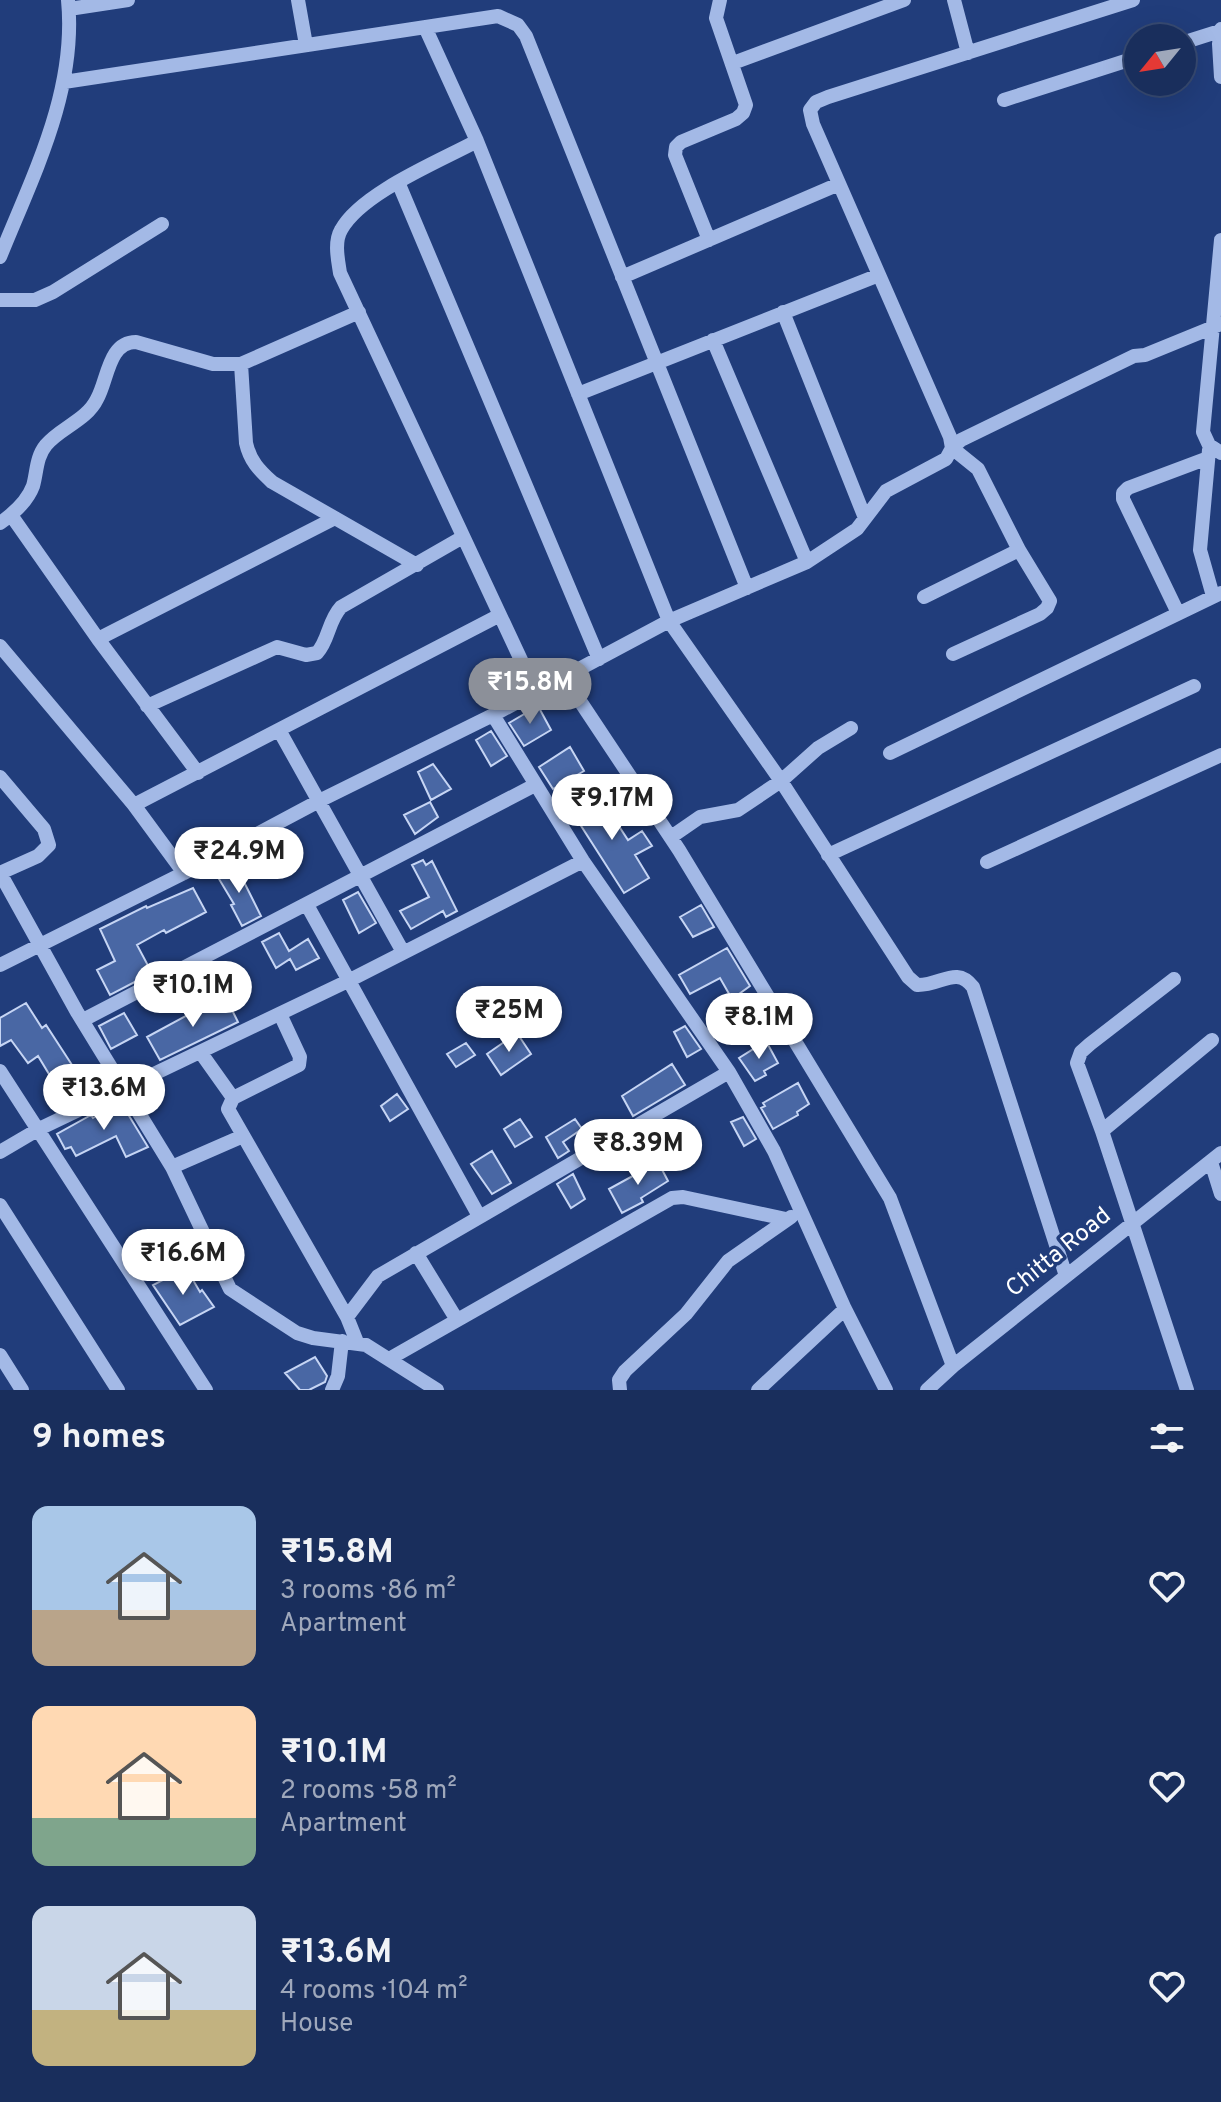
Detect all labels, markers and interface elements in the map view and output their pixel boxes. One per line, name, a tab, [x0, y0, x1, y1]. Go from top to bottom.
north arrow	[1124, 24, 1196, 96]
map controls	[1124, 24, 1196, 96]
pin: ₹15.8M	[465, 658, 595, 726]
text: ₹15.8M	[487, 667, 574, 700]
pin: ₹9.17M	[547, 774, 677, 842]
text: ₹9.17M	[570, 783, 654, 816]
pin: ₹24.9M	[174, 827, 304, 895]
text: ₹24.9M	[193, 836, 286, 869]
pin: ₹10.1M	[128, 961, 258, 1029]
text: ₹10.1M	[152, 970, 234, 1003]
pin: ₹25M	[462, 986, 556, 1054]
pin: ₹8.1M	[703, 993, 815, 1061]
text: ₹25M	[474, 995, 544, 1028]
text: ₹8.1M	[724, 1002, 794, 1035]
pin: ₹13.6M	[39, 1064, 169, 1132]
text: ₹13.6M	[61, 1073, 147, 1106]
pin: ₹8.39M	[573, 1119, 703, 1187]
text: ₹8.39M	[592, 1128, 684, 1161]
street label: Chitta Road	[1000, 1202, 1118, 1304]
pin: ₹16.6M	[118, 1229, 248, 1297]
text: ₹16.6M	[140, 1238, 226, 1271]
icon: filters	[1145, 1416, 1189, 1460]
text: 9 homes	[32, 1417, 166, 1460]
text: ₹15.8M	[280, 1532, 394, 1575]
icon: home	[96, 1538, 192, 1634]
icon: heart	[1145, 1564, 1189, 1608]
text: 3 rooms · 86 m²	[280, 1575, 456, 1608]
text: Apartment	[280, 1608, 407, 1641]
text: ₹10.1M	[280, 1732, 388, 1775]
icon: home	[96, 1738, 192, 1834]
icon: heart	[1145, 1764, 1189, 1808]
text: 2 rooms · 58 m²	[280, 1775, 457, 1808]
text: Apartment	[280, 1808, 407, 1841]
text: ₹13.6M	[280, 1932, 392, 1975]
icon: home	[96, 1938, 192, 2034]
icon: heart	[1145, 1964, 1189, 2008]
text: 4 rooms · 104 m²	[280, 1975, 468, 2008]
text: House	[280, 2008, 353, 2041]

